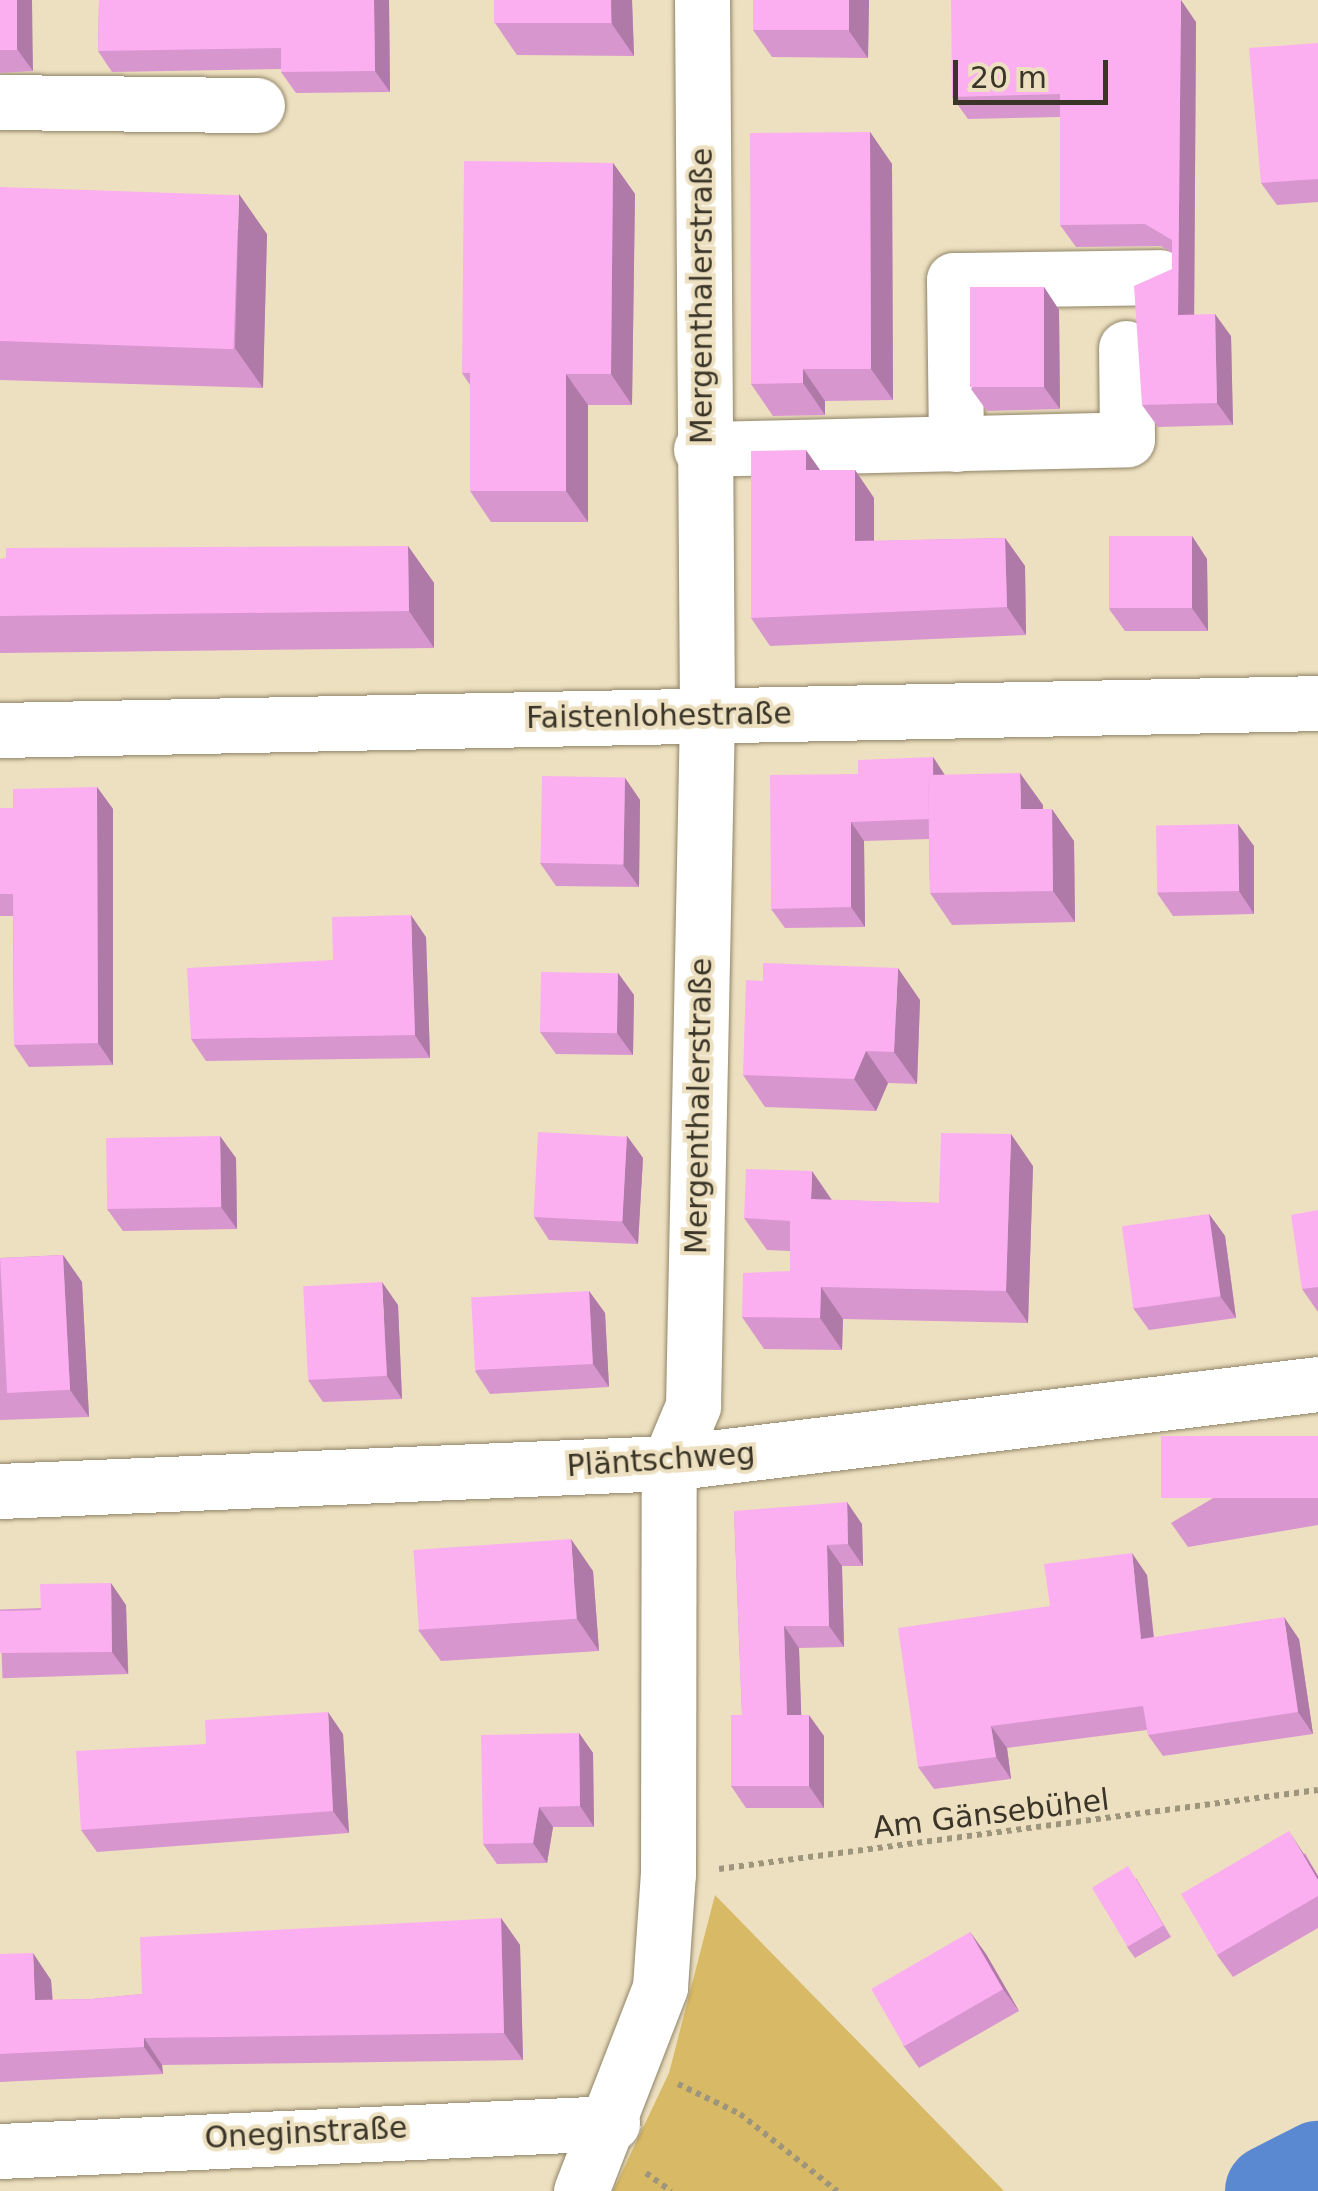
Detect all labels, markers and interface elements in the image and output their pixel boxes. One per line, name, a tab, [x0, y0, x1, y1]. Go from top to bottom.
scale bar	[958, 40, 1113, 102]
text: 20 m	[970, 60, 1047, 95]
street label: Mergenthalerstraße	[684, 148, 720, 444]
street label: Faistenlohestraße	[526, 696, 792, 736]
street label: Mergenthalerstraße	[678, 958, 720, 1254]
street label: Pläntschweg	[566, 1435, 756, 1485]
street label: Am Gänsebühel	[871, 1782, 1111, 1846]
street label: Oneginstraße	[204, 2110, 408, 2156]

